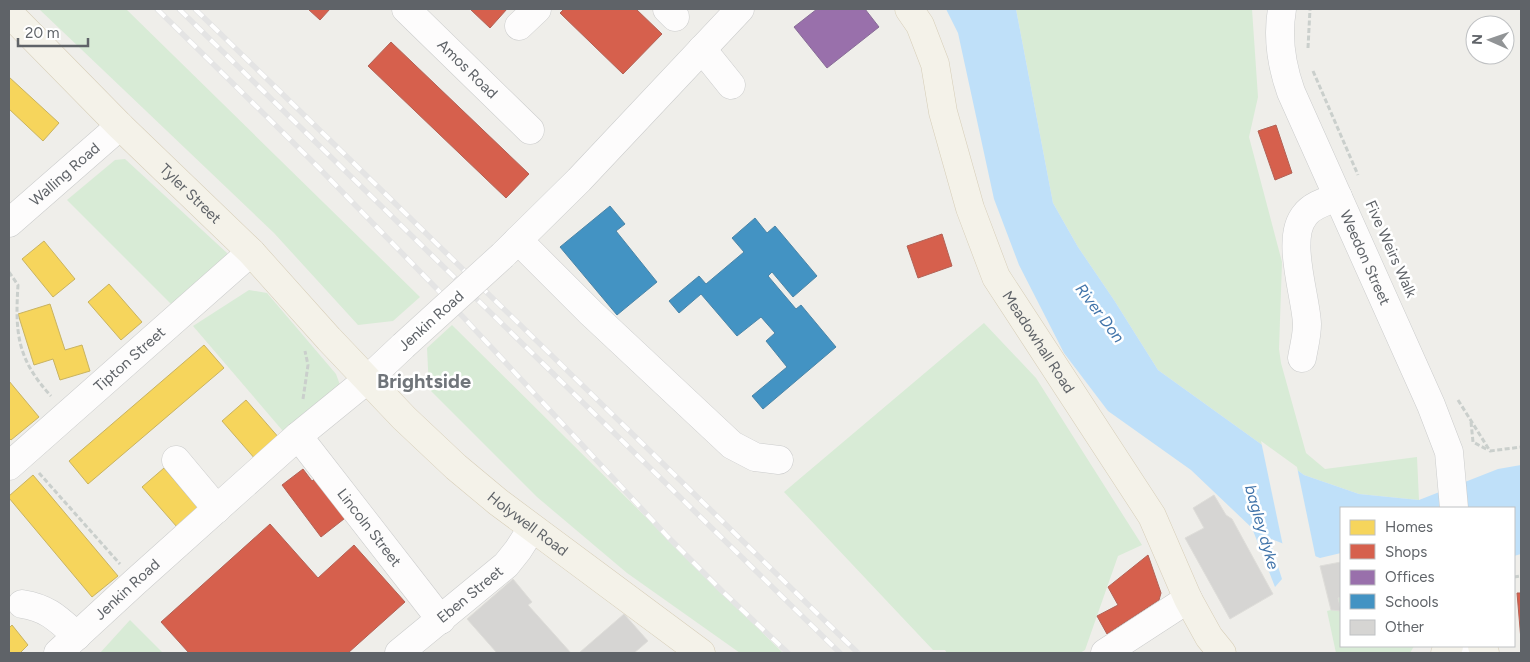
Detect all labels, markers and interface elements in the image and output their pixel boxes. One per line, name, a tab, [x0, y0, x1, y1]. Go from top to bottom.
scale bar	[18, 15, 88, 47]
north arrow	[1465, 15, 1515, 65]
text: 20 m	[25, 24, 59, 42]
text: N	[1469, 34, 1486, 45]
street label: Amos Road	[434, 36, 501, 102]
street label: Walling Road	[26, 139, 103, 210]
street label: Tyler Street	[156, 160, 225, 228]
street label: Five Weirs Walk	[1362, 198, 1421, 301]
street label: Weedon Street	[1336, 208, 1394, 308]
water label: River Don	[1072, 280, 1128, 346]
street label: Jenkin Road	[395, 287, 467, 355]
street label: Meadowhall Road	[999, 287, 1078, 397]
street label: Tipton Street	[90, 323, 169, 396]
district label: Brightside	[377, 369, 471, 393]
water label: bagley dyke	[1241, 483, 1283, 572]
street label: Lincoln Street	[333, 485, 405, 570]
street label: Holywell Road	[484, 488, 571, 560]
legend	[1340, 507, 1515, 647]
text: Homes	[1385, 518, 1433, 536]
text: Shops	[1385, 543, 1427, 561]
street label: Jenkin Road	[91, 555, 163, 624]
street label: Eben Street	[433, 562, 507, 627]
text: Offices	[1385, 568, 1435, 586]
text: Schools	[1385, 593, 1438, 611]
text: Other	[1385, 618, 1424, 636]

